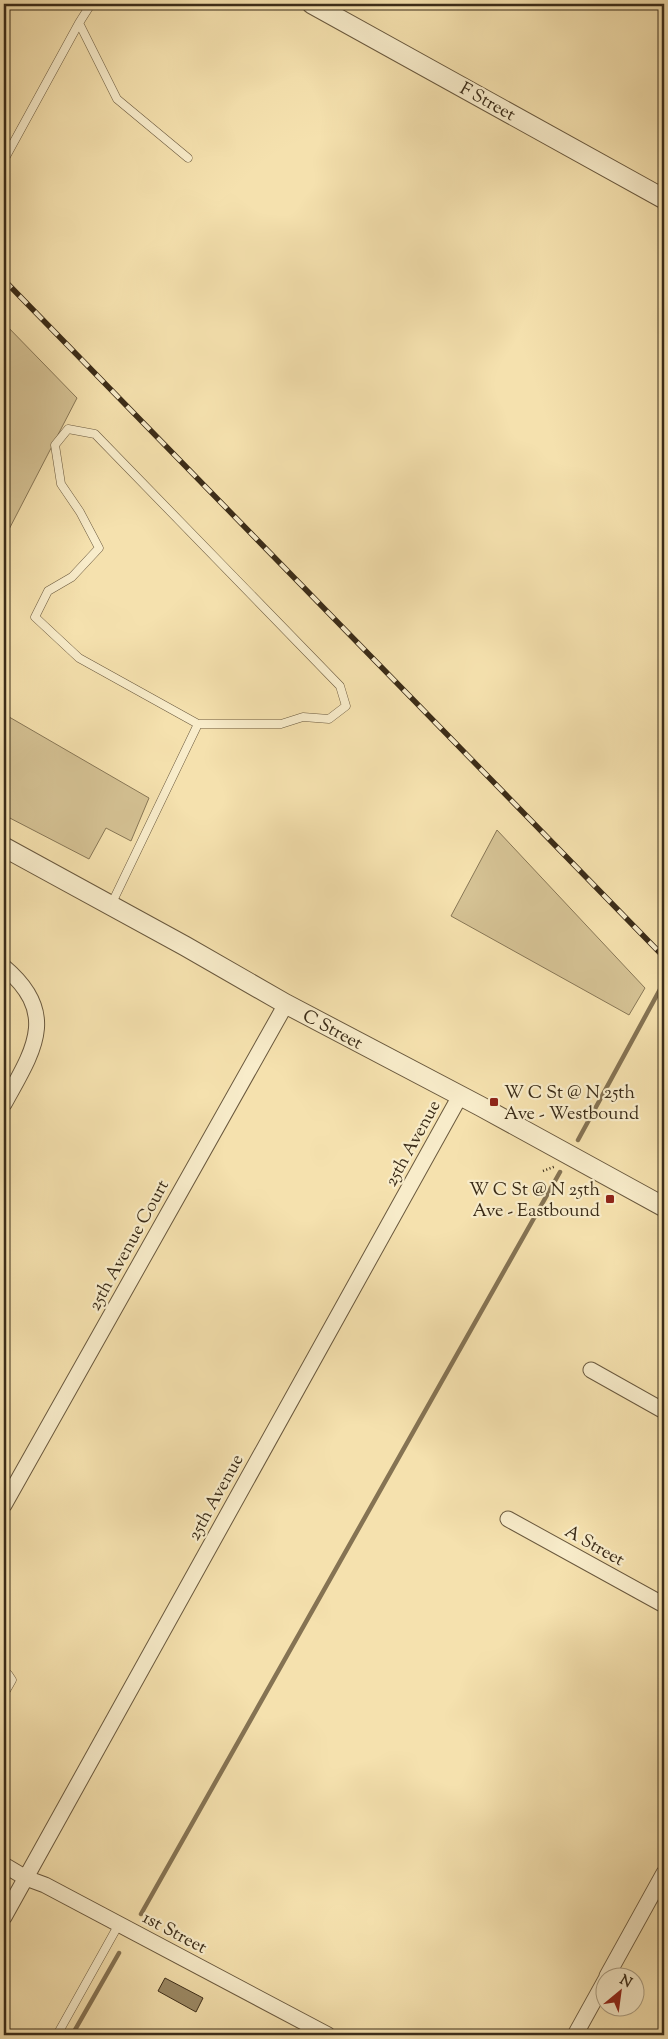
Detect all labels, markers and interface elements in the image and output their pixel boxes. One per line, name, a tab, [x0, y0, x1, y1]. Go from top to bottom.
street label: F Street	[454, 77, 520, 129]
street label: C Street	[297, 1004, 367, 1057]
place label: W C St @ N 25th Ave - Westbound	[504, 1081, 639, 1128]
street label: 25th Avenue	[379, 1096, 448, 1192]
marker: W C St @ N 25th Ave - Westbound	[488, 1096, 500, 1108]
street label: 25th Avenue Court	[83, 1176, 177, 1316]
place label: W C St @ N 25th Ave - Eastbound	[469, 1178, 600, 1225]
marker: W C St @ N 25th Ave - Eastbound	[604, 1193, 616, 1205]
street label: 25th Avenue	[182, 1450, 251, 1546]
street label: A Street	[559, 1520, 629, 1574]
street label: 1st Street	[137, 1906, 211, 1962]
north arrow	[596, 1966, 646, 2016]
text: N	[616, 1971, 635, 1994]

